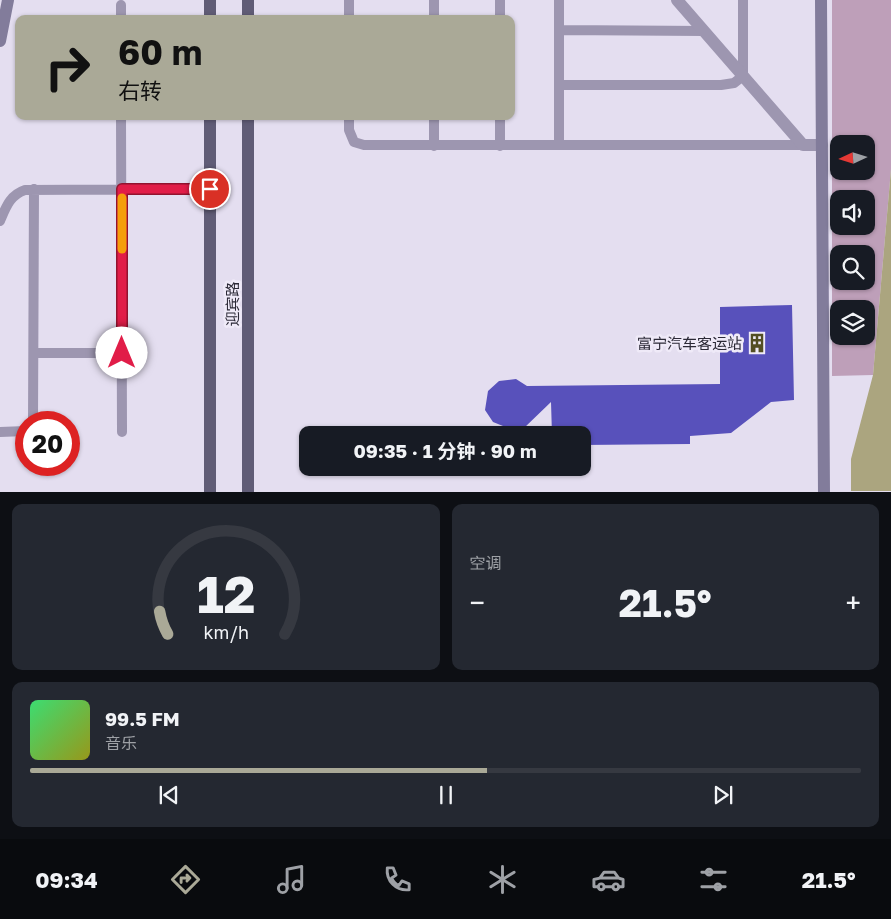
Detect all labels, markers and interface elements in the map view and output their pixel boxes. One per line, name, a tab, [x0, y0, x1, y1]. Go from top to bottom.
text: 60 m	[118, 31, 202, 73]
icon: right	[35, 35, 100, 100]
text: 右转	[118, 77, 162, 104]
north arrow	[830, 135, 875, 180]
map controls	[830, 135, 875, 345]
pin	[189, 168, 231, 210]
icon: arrive	[196, 175, 224, 203]
button: sound	[830, 190, 875, 235]
button: search	[830, 245, 875, 290]
street label: 迎宾路	[223, 281, 241, 327]
button: layers	[830, 300, 875, 345]
position arrow	[95, 326, 147, 378]
building icon: 富宁汽车客运站	[746, 332, 768, 354]
place label: 富宁汽车客运站	[637, 334, 742, 352]
speed limit sign: 20	[15, 411, 80, 476]
text: 09:35 · 1 分钟 · 90 m	[353, 439, 537, 462]
text: 空调	[470, 553, 502, 573]
text: 12	[196, 562, 255, 624]
text: 21.5°	[619, 580, 712, 625]
text: −	[470, 586, 485, 619]
text: +	[846, 586, 861, 619]
text: km/h	[203, 621, 248, 643]
text: 99.5 FM	[105, 707, 180, 730]
text: 音乐	[105, 733, 137, 753]
icon: previous	[155, 781, 183, 809]
icon: pause	[432, 781, 460, 809]
icon: next	[709, 781, 737, 809]
icon: directions	[168, 862, 203, 897]
icon: music	[274, 862, 309, 897]
icon: phone	[380, 862, 415, 897]
icon: climate	[485, 862, 520, 897]
icon: car	[591, 862, 626, 897]
icon: filters	[696, 862, 731, 897]
text: 09:34	[35, 866, 98, 893]
text: 21.5°	[802, 866, 856, 893]

